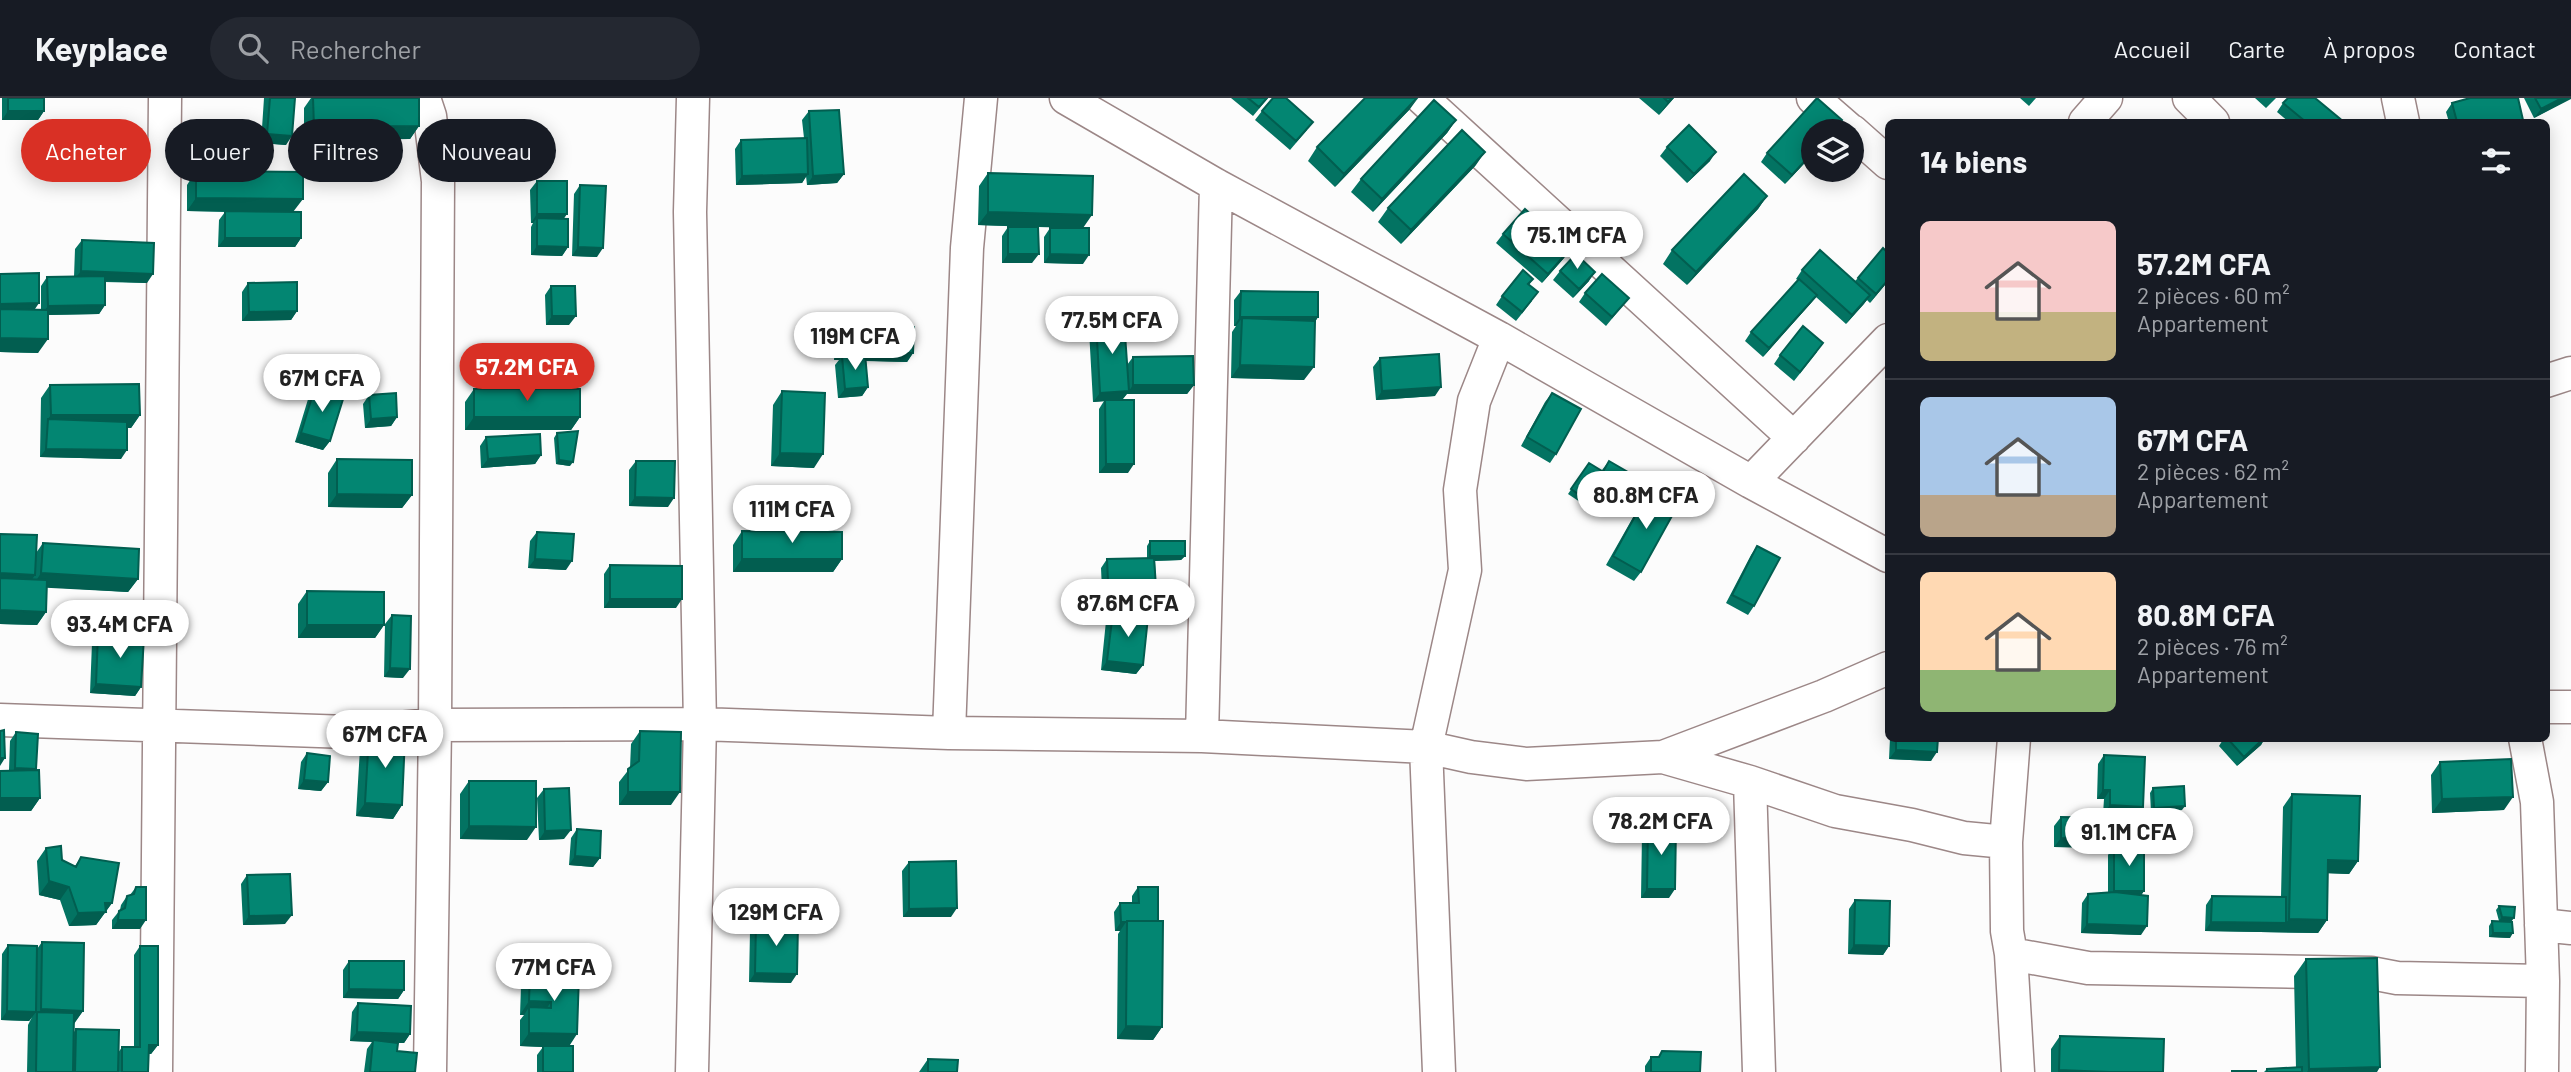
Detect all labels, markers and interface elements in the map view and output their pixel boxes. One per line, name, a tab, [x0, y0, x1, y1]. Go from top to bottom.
search box	[210, 17, 700, 80]
text: Keyplace	[35, 28, 168, 68]
icon: search	[234, 29, 272, 67]
text: Rechercher	[290, 33, 421, 64]
text: Accueil	[2114, 34, 2190, 63]
text: Carte	[2228, 34, 2285, 63]
text: À propos	[2323, 34, 2415, 63]
text: Contact	[2453, 34, 2536, 63]
chip: Acheter	[21, 119, 151, 182]
chip: Louer	[165, 119, 274, 182]
chip: Filtres	[288, 119, 403, 182]
chip: Nouveau	[417, 119, 556, 182]
map controls	[1801, 119, 1864, 182]
button: layers	[1801, 119, 1864, 182]
icon: filters	[2477, 142, 2515, 180]
text: 14 biens	[1920, 143, 2027, 179]
pin: 75.1M CFA	[1497, 212, 1657, 271]
text: 75.1M CFA	[1527, 220, 1627, 248]
text: 57.2M CFA	[2137, 245, 2271, 281]
icon: home	[1976, 249, 2060, 333]
text: 2 pièces · 60 m²	[2137, 281, 2290, 309]
pin: 77.5M CFA	[1032, 296, 1192, 356]
text: 77.5M CFA	[1061, 305, 1163, 333]
text: Appartement	[2137, 309, 2269, 337]
pin: 119M CFA	[783, 313, 927, 372]
text: 119M CFA	[810, 321, 900, 349]
pin: 57.2M CFA	[447, 344, 607, 403]
text: 57.2M CFA	[476, 352, 578, 380]
pin: 67M CFA	[257, 354, 387, 414]
text: 67M CFA	[279, 363, 365, 391]
text: 67M CFA	[2137, 421, 2248, 457]
icon: home	[1976, 425, 2060, 509]
text: 2 pièces · 62 m²	[2137, 457, 2289, 485]
pin: 80.8M CFA	[1566, 472, 1726, 531]
text: 80.8M CFA	[1593, 480, 1699, 508]
text: Appartement	[2137, 485, 2269, 513]
pin: 111M CFA	[720, 486, 864, 545]
text: 111M CFA	[749, 494, 835, 522]
pin: 87.6M CFA	[1048, 580, 1208, 639]
text: 87.6M CFA	[1077, 588, 1179, 616]
text: 80.8M CFA	[2137, 596, 2275, 632]
icon: home	[1976, 600, 2060, 684]
pin: 93.4M CFA	[40, 601, 200, 660]
text: 93.4M CFA	[67, 609, 173, 637]
text: 2 pièces · 76 m²	[2137, 632, 2288, 660]
text: Appartement	[2137, 660, 2269, 688]
pin: 67M CFA	[320, 710, 450, 770]
text: 67M CFA	[342, 719, 428, 747]
pin: 78.2M CFA	[1581, 798, 1741, 857]
text: 78.2M CFA	[1609, 806, 1713, 834]
pin: 91.1M CFA	[2049, 808, 2209, 868]
text: 91.1M CFA	[2081, 817, 2177, 845]
pin: 129M CFA	[704, 888, 848, 948]
text: 129M CFA	[729, 897, 823, 925]
pin: 77M CFA	[489, 944, 619, 1003]
text: 77M CFA	[512, 952, 596, 980]

